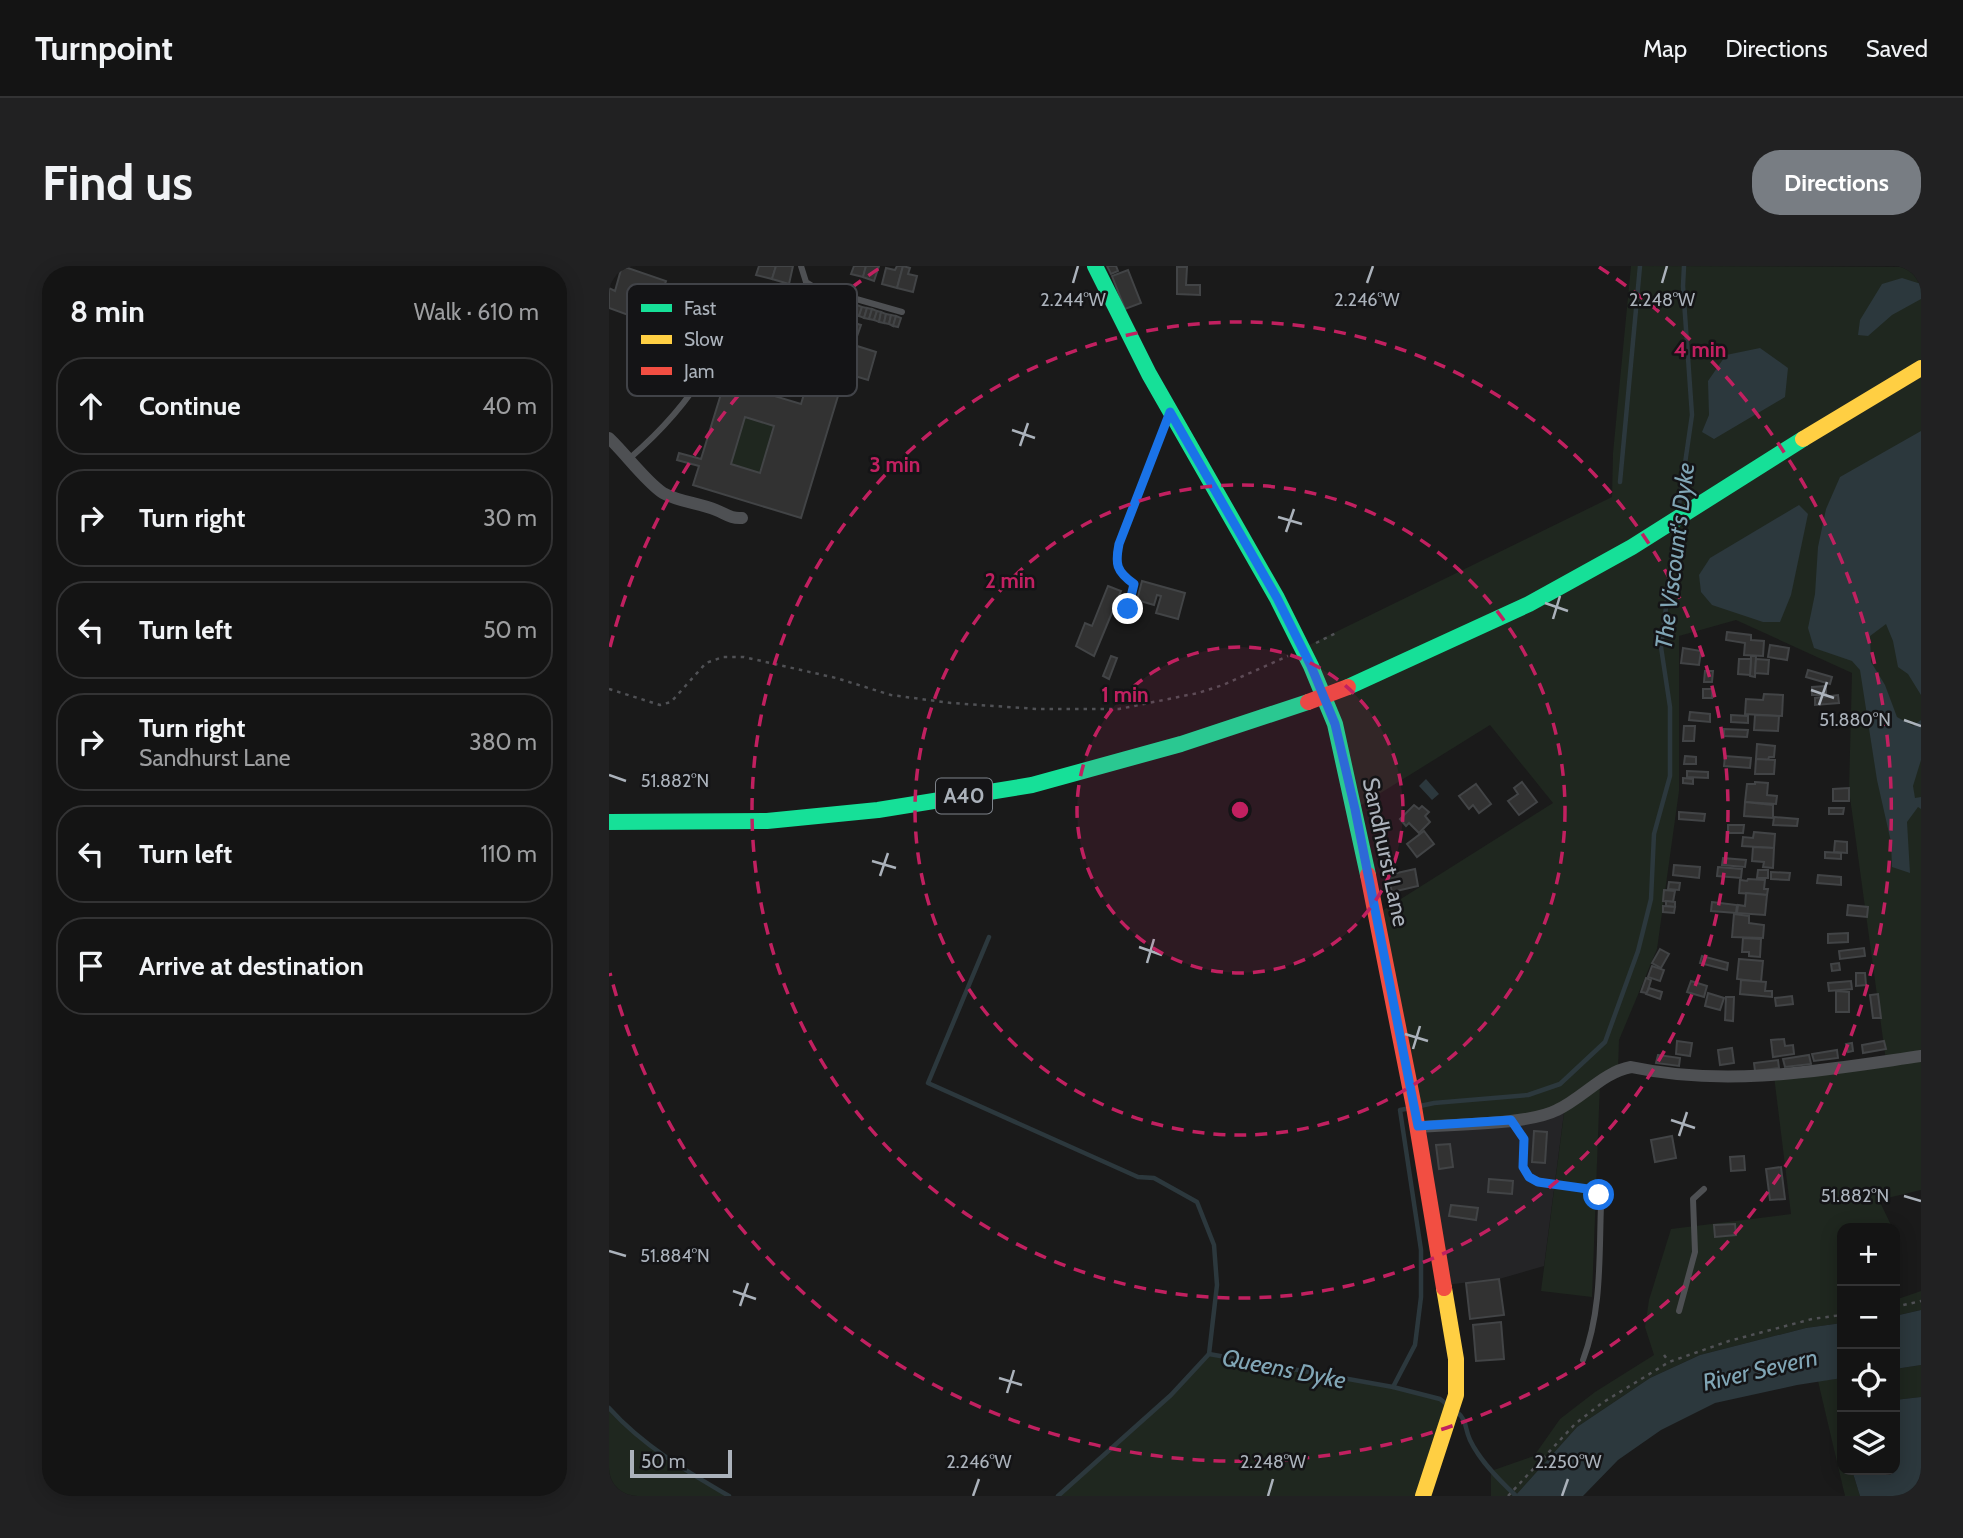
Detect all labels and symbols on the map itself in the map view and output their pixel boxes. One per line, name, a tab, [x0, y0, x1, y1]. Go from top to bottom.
legend	[627, 284, 857, 396]
text: 2.244°W	[1040, 289, 1106, 311]
text: 2.246°W	[1334, 289, 1400, 311]
text: 2.248°W	[1629, 289, 1695, 311]
text: Fast	[684, 297, 717, 320]
text: Slow	[684, 328, 724, 351]
text: 4 min	[1674, 337, 1726, 362]
text: Jam	[683, 360, 714, 383]
text: 3 min	[870, 452, 920, 477]
water label: The Viscount's Dyke	[1649, 461, 1700, 651]
text: 2 min	[985, 568, 1035, 593]
route end	[1112, 593, 1143, 624]
text: 1 min	[1101, 682, 1149, 707]
text: 51.880°N	[1819, 709, 1891, 731]
text: 51.882°N	[641, 770, 709, 792]
street label: Sandhurst Lane	[1357, 775, 1415, 929]
road number: A40	[936, 778, 992, 814]
centre of rings	[1228, 798, 1252, 822]
route start	[1583, 1179, 1614, 1210]
text: 51.882°N	[1821, 1185, 1889, 1207]
text: 51.884°N	[640, 1245, 710, 1267]
water label: Queens Dyke	[1220, 1342, 1348, 1395]
water label: River Severn	[1699, 1342, 1820, 1397]
scale bar	[630, 1447, 731, 1479]
text: 2.246°W	[946, 1451, 1012, 1473]
text: 2.248°W	[1240, 1451, 1306, 1473]
text: 2.250°W	[1534, 1451, 1602, 1473]

